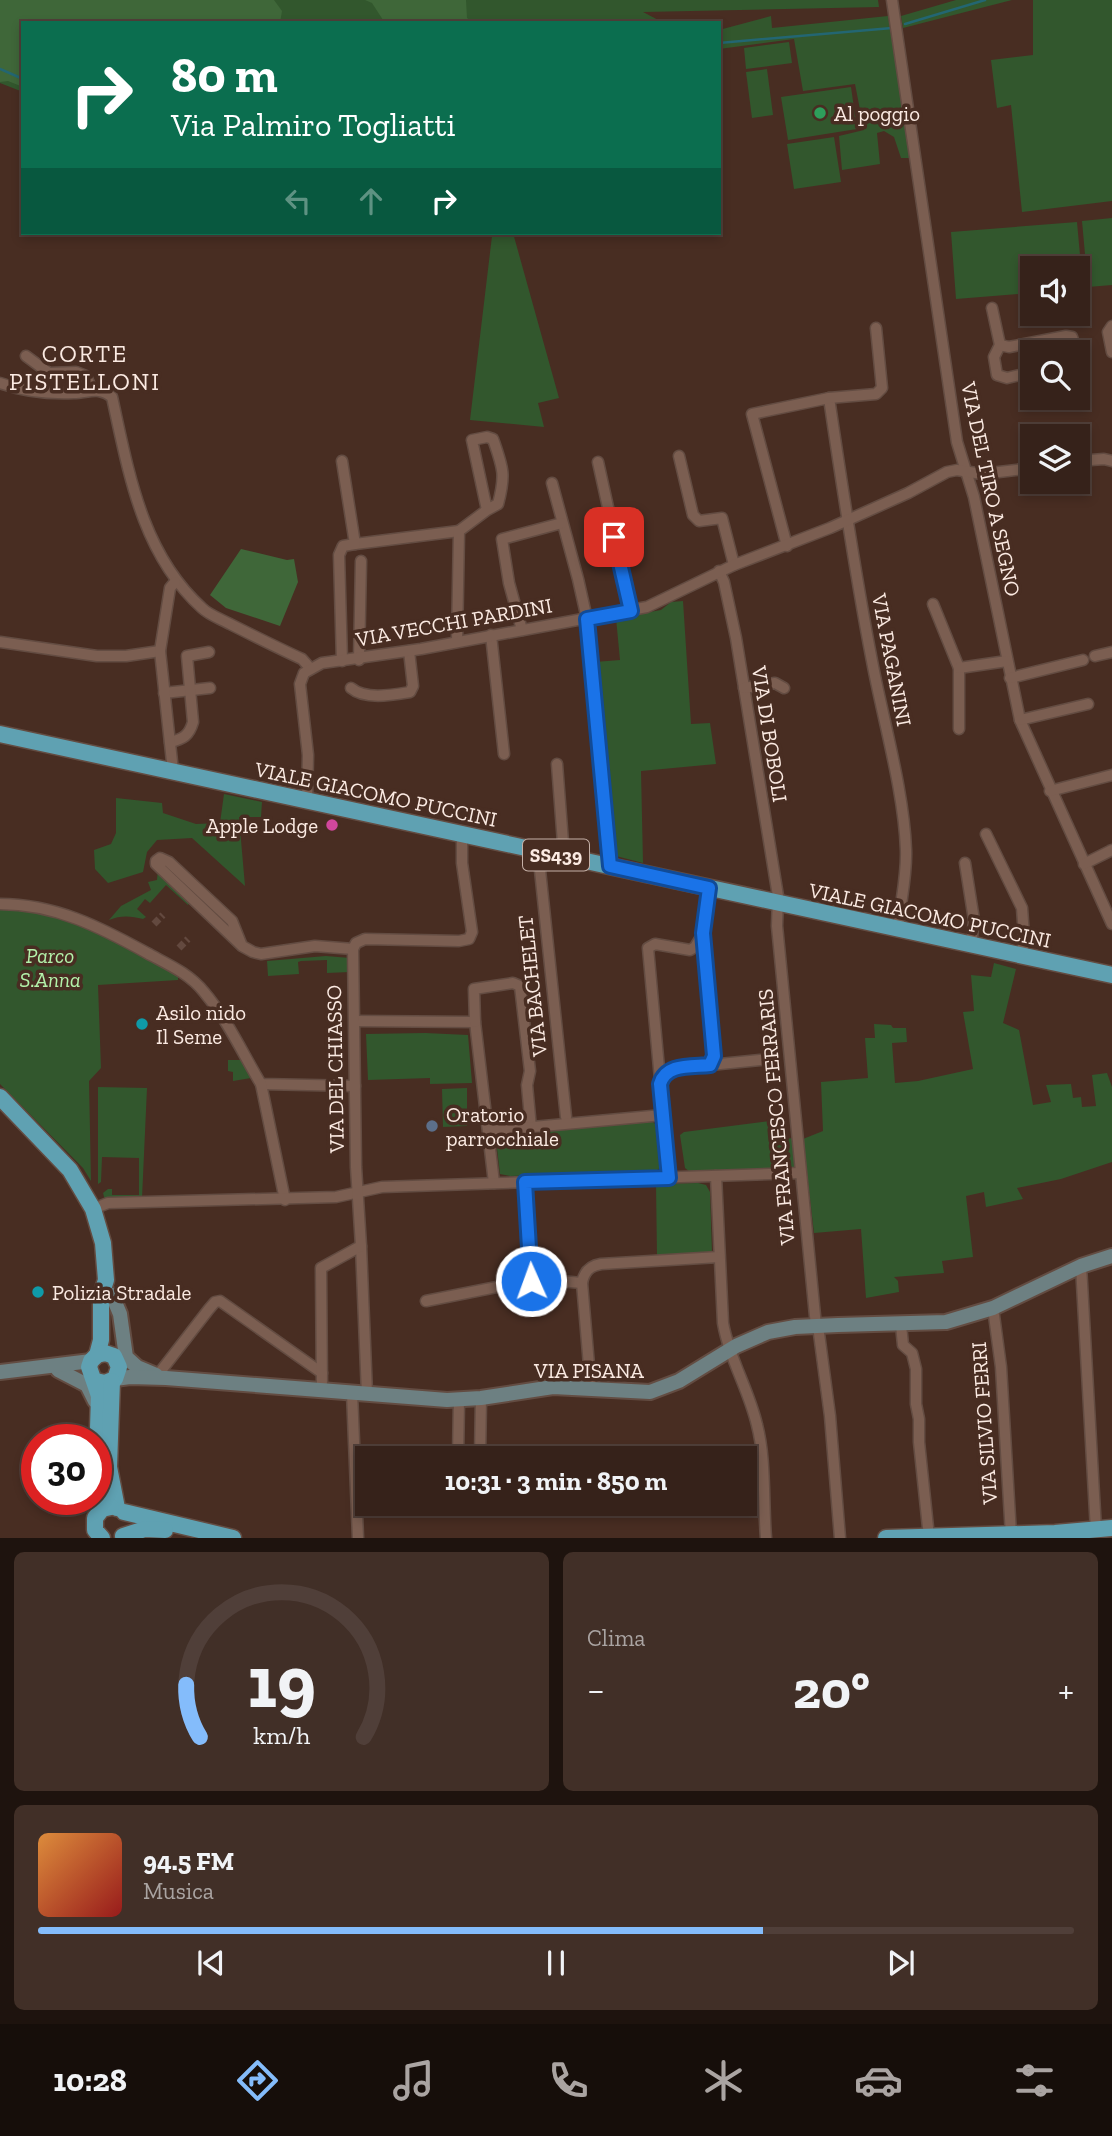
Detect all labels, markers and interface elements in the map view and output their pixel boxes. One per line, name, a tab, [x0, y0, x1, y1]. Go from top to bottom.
text: 80 m	[171, 46, 278, 105]
icon: right	[56, 49, 147, 140]
place label: Al poggio	[834, 101, 920, 126]
marker: Al poggio	[812, 105, 828, 121]
text: Via Palmiro Togliatti	[171, 106, 455, 144]
icon: left	[279, 182, 317, 220]
icon: ahead	[352, 182, 390, 220]
icon: right	[425, 182, 463, 220]
map controls	[1020, 256, 1090, 494]
button: sound	[1020, 256, 1090, 326]
district label: CORTE PISTELLONI	[9, 339, 161, 396]
button: search	[1020, 340, 1090, 410]
street label: VIA DEL TIRO A SEGNO	[956, 379, 1026, 599]
button: layers	[1020, 424, 1090, 494]
pin	[584, 507, 644, 567]
icon: arrive	[595, 518, 633, 556]
street label: VIA PAGANINI	[867, 591, 917, 728]
street label: VIA VECCHI PARDINI	[353, 592, 554, 652]
street label: VIA DI BOBOLI	[747, 663, 793, 804]
street label: VIALE GIACOMO PUCCINI	[252, 756, 499, 832]
place label: Apple Lodge	[206, 813, 318, 838]
marker: Apple Lodge	[324, 817, 340, 833]
road number: SS439	[523, 840, 589, 870]
street label: VIALE GIACOMO PUCCINI	[806, 877, 1053, 953]
street label: VIA BACHELET	[512, 914, 552, 1059]
park label: Parco S.Anna	[19, 943, 81, 992]
street label: VIA DEL CHIASSO	[321, 985, 349, 1154]
street label: VIA FRANCESCO FERRARIS	[752, 988, 800, 1247]
place label: Asilo nido Il Seme	[156, 1000, 246, 1049]
marker: Asilo nido Il Seme	[134, 1016, 150, 1032]
place label: Oratorio parrocchiale	[446, 1102, 559, 1151]
marker: Oratorio parrocchiale	[424, 1118, 440, 1134]
position arrow	[494, 1244, 568, 1318]
place label: Polizia Stradale	[52, 1280, 192, 1305]
marker: Polizia Stradale	[30, 1284, 46, 1300]
street label: VIA SILVIO FERRI	[966, 1341, 1002, 1506]
street label: VIA PISANA	[533, 1358, 644, 1383]
speed limit sign: 30	[21, 1424, 112, 1515]
text: 10:31 · 3 min · 850 m	[445, 1465, 667, 1497]
text: Clima	[587, 1624, 645, 1652]
text: 19	[247, 1639, 316, 1727]
text: 20°	[793, 1659, 870, 1721]
text: −	[587, 1667, 605, 1713]
text: +	[1058, 1667, 1074, 1713]
text: km/h	[253, 1720, 310, 1750]
text: 94.5 FM	[143, 1845, 234, 1877]
text: Musica	[143, 1877, 214, 1905]
icon: previous	[192, 1944, 230, 1982]
icon: pause	[537, 1944, 575, 1982]
icon: next	[882, 1944, 920, 1982]
icon: directions	[233, 2056, 282, 2105]
icon: music	[389, 2056, 438, 2105]
icon: phone	[544, 2056, 593, 2105]
icon: climate	[699, 2056, 748, 2105]
icon: car	[854, 2056, 903, 2105]
icon: filters	[1010, 2056, 1059, 2105]
text: 10:28	[53, 2061, 127, 2099]

